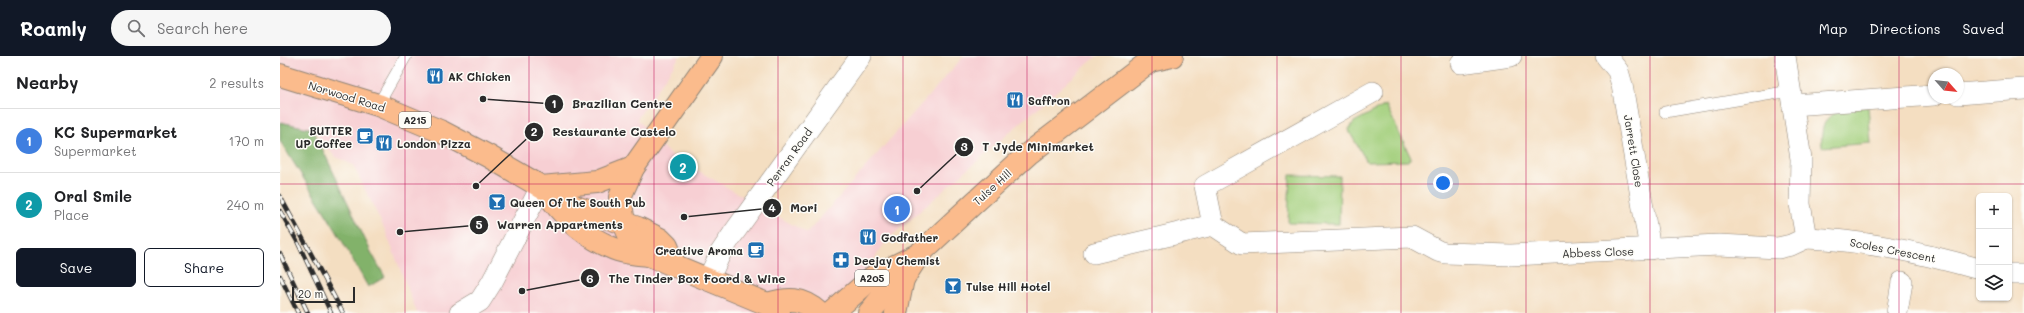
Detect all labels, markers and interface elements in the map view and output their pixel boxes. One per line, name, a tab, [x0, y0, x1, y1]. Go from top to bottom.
search box	[111, 10, 391, 46]
text: Roamly	[20, 16, 87, 41]
icon: search	[125, 17, 147, 39]
text: Search here	[157, 18, 248, 38]
text: Map	[1819, 19, 1847, 38]
text: Directions	[1869, 19, 1940, 38]
text: Saved	[1962, 19, 2004, 38]
restaurant icon: AK Chicken	[425, 66, 445, 86]
north arrow	[1928, 68, 1964, 104]
place label: AK Chicken	[448, 69, 511, 84]
text: Nearby	[16, 71, 78, 93]
text: 2 results	[209, 74, 264, 91]
street label: Norwood Road	[307, 77, 387, 115]
restaurant icon: Saffron	[1005, 90, 1025, 110]
callout: Brazilian Centre	[544, 92, 680, 116]
place label: Saffron	[1028, 93, 1070, 108]
text: 1	[551, 95, 557, 111]
text: Brazilian Centre	[572, 95, 672, 111]
road number: A215	[399, 112, 431, 128]
street label: Jarrett Close	[1621, 114, 1647, 189]
callout: Restaurante Castelo	[524, 120, 684, 144]
text: KC Supermarket	[54, 122, 177, 142]
place label: BUTTER UP Coffee	[295, 123, 352, 151]
text: 2	[531, 123, 538, 139]
text: Restaurante Castelo	[552, 123, 676, 139]
street label: Perran Road	[763, 125, 815, 189]
cafe icon: BUTTER UP Coffee	[355, 126, 375, 146]
text: 1	[26, 132, 32, 149]
text: 170 m	[228, 132, 264, 149]
restaurant icon: London Pizza	[374, 133, 394, 153]
callout: T Jyde Minimarket	[954, 135, 1102, 159]
place label: London Pizza	[397, 136, 471, 151]
text: 3	[960, 138, 968, 154]
text: T Jyde Minimarket	[982, 138, 1094, 154]
text: Supermarket	[54, 142, 137, 159]
pin: 2	[670, 152, 696, 182]
street label: Tulse Hill	[969, 166, 1015, 208]
your location	[1433, 173, 1453, 193]
text: Oral Smile	[54, 186, 132, 206]
bar icon: Queen Of The South Pub	[487, 192, 507, 212]
map controls	[1976, 193, 2012, 301]
button: +	[1976, 193, 2012, 229]
pin: 1	[884, 194, 910, 224]
place label: Queen Of The South Pub	[510, 195, 645, 210]
text: 2	[25, 196, 33, 213]
text: 240 m	[227, 196, 264, 213]
callout: Mori	[762, 196, 825, 220]
text: 4	[768, 199, 776, 215]
text: Mori	[790, 199, 818, 215]
text: Place	[54, 206, 89, 223]
callout: Warren Appartments	[469, 213, 631, 237]
text: 5	[475, 216, 483, 232]
text: Warren Appartments	[497, 216, 623, 232]
restaurant icon: Godfather	[858, 227, 878, 247]
button: −	[1976, 229, 2012, 265]
place label: Godfather	[881, 230, 938, 245]
street label: Scoles Crescent	[1849, 234, 1937, 266]
cafe icon: Creative Aroma	[746, 240, 766, 260]
place label: Creative Aroma	[655, 243, 743, 258]
street label: Abbess Close	[1562, 243, 1634, 261]
button: Save	[16, 248, 136, 287]
button: Share	[144, 248, 264, 287]
pharmacy icon: Deejay Chemist	[831, 250, 851, 270]
place label: Deejay Chemist	[854, 253, 940, 268]
button: layers	[1976, 265, 2012, 301]
callout: The Tinder Box Foord & Wine	[580, 266, 793, 290]
text: 6	[586, 270, 594, 286]
text: The Tinder Box Foord & Wine	[609, 270, 785, 286]
road number: A205	[855, 270, 889, 286]
bar icon: Tulse Hill Hotel	[943, 276, 963, 296]
place label: Tulse Hill Hotel	[966, 279, 1050, 294]
scale bar	[292, 285, 355, 304]
text: 20 m	[298, 286, 323, 301]

